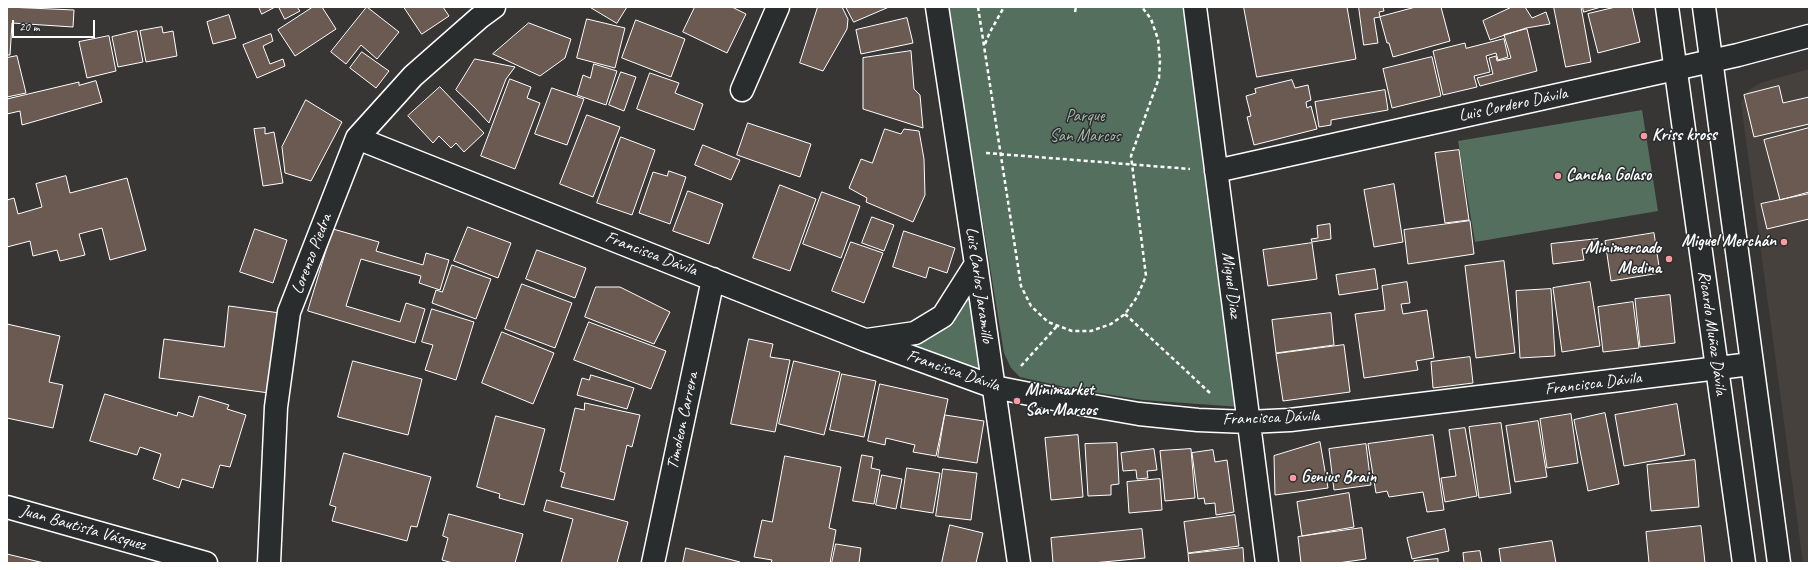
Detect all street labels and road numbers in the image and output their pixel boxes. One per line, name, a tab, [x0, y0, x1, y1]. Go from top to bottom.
street label: Luis Cordero Dávila	[1457, 84, 1569, 126]
street label: Lorenzo Piedra	[287, 211, 337, 297]
street label: Luis Carlos Jaramillo	[961, 226, 997, 344]
street label: Francisca Dávila	[602, 227, 700, 281]
street label: Miguel Diaz	[1217, 251, 1245, 319]
street label: Ricardo Muñoz Dávila	[1693, 269, 1731, 397]
street label: Francisca Dávila	[904, 346, 1002, 396]
street label: Francisca Dávila	[1544, 368, 1642, 400]
street label: Timoleon Carrera	[663, 370, 703, 472]
street label: Francisca Dávila	[1222, 406, 1320, 430]
street label: Juan Bautista Vásquez	[18, 500, 148, 556]

